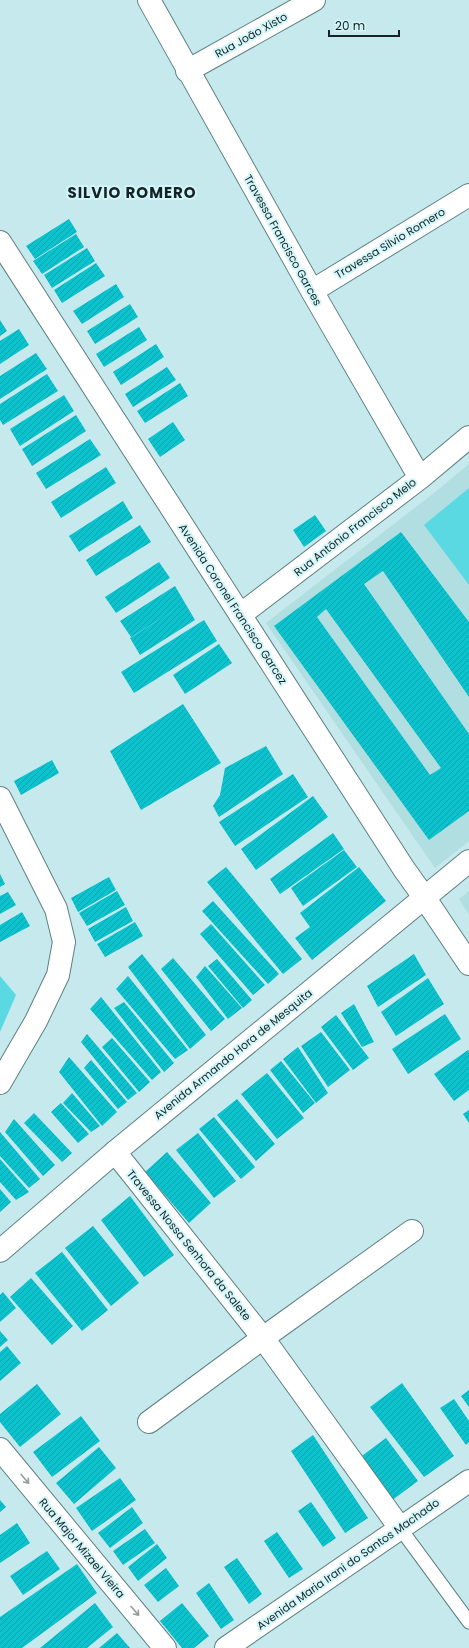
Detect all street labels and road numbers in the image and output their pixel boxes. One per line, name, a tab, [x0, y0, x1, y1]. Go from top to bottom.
street label: Rua João Xisto	[212, 8, 290, 62]
street label: Travessa Francisco Garces	[240, 172, 326, 309]
street label: Travessa Silvio Romero	[332, 204, 448, 282]
street label: Rua Antônio Francisco Melo	[290, 474, 420, 580]
street label: Avenida Coronel Francisco Garcez	[175, 521, 291, 687]
street label: Avenida Armando Hora de Mesquita	[150, 985, 316, 1123]
street label: Travessa Nossa Senhora da Salete	[123, 1166, 255, 1324]
street label: Avenida Maria Irani do Santos Machado	[253, 1494, 443, 1634]
street label: Rua Major Mizael Vieira	[35, 1495, 129, 1601]

